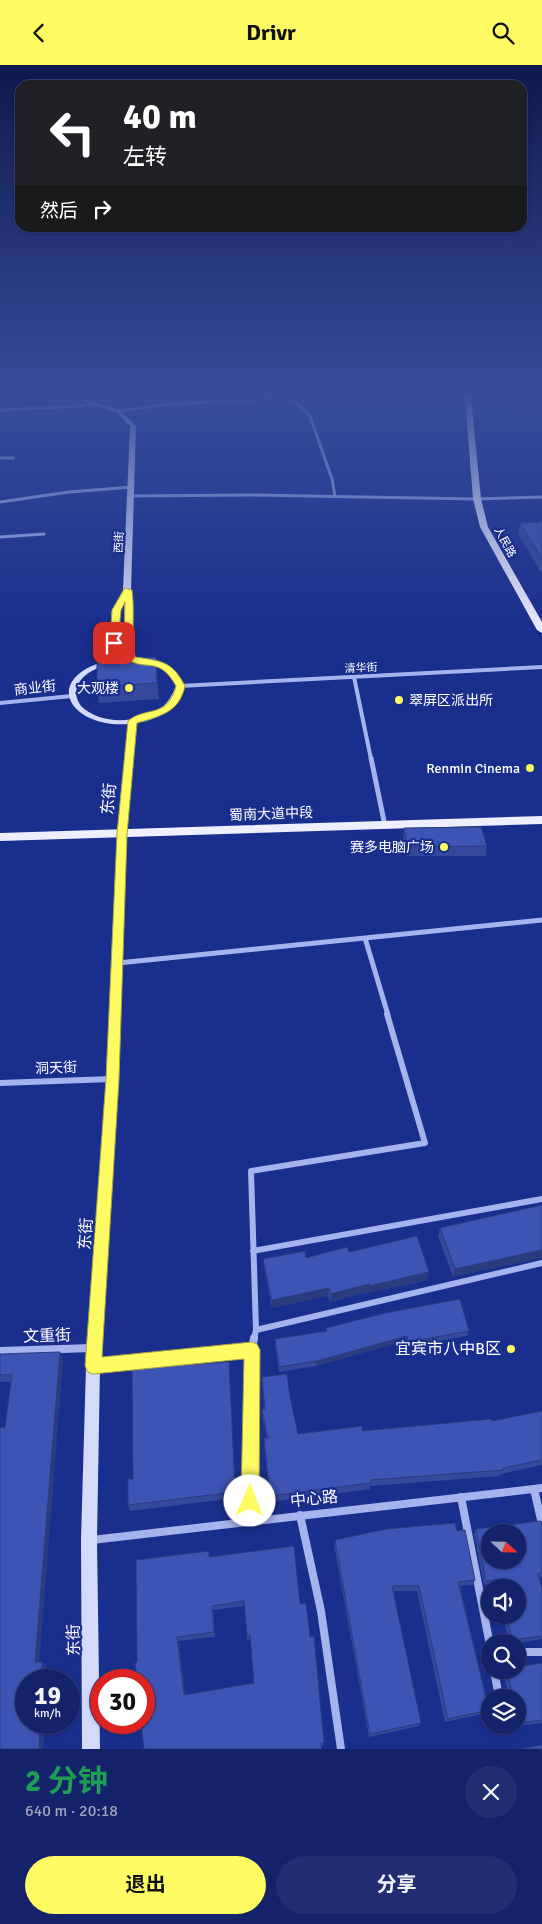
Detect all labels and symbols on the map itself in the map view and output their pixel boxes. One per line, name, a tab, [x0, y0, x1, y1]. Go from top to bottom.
street label: 人民路	[491, 524, 519, 560]
street label: 西街	[112, 531, 126, 553]
pin	[93, 622, 135, 664]
street label: 清华街	[344, 661, 378, 675]
street label: 商业街	[13, 677, 57, 699]
place label: 大观楼	[77, 680, 119, 697]
marker: 大观楼	[123, 682, 135, 694]
place label: 翠屏区派出所	[409, 692, 493, 709]
marker: 翠屏区派出所	[393, 694, 405, 706]
place label: Renmin Cinema	[426, 760, 520, 777]
marker: Renmin Cinema	[524, 762, 536, 774]
street label: 东街	[98, 782, 120, 816]
street label: 蜀南大道中段	[229, 804, 313, 824]
place label: 赛多电脑广场	[350, 839, 434, 856]
marker: 赛多电脑广场	[438, 841, 450, 853]
street label: 洞天街	[35, 1059, 77, 1077]
street label: 东街	[75, 1217, 97, 1251]
street label: 文重街	[23, 1325, 71, 1347]
place label: 宜宾市八中B区	[395, 1339, 501, 1359]
marker: 宜宾市八中B区	[505, 1343, 517, 1355]
position arrow	[223, 1474, 275, 1526]
street label: 中心路	[289, 1487, 339, 1511]
north arrow	[481, 1524, 526, 1569]
street label: 东街	[64, 1624, 84, 1656]
speed limit sign: 30	[90, 1669, 155, 1734]

